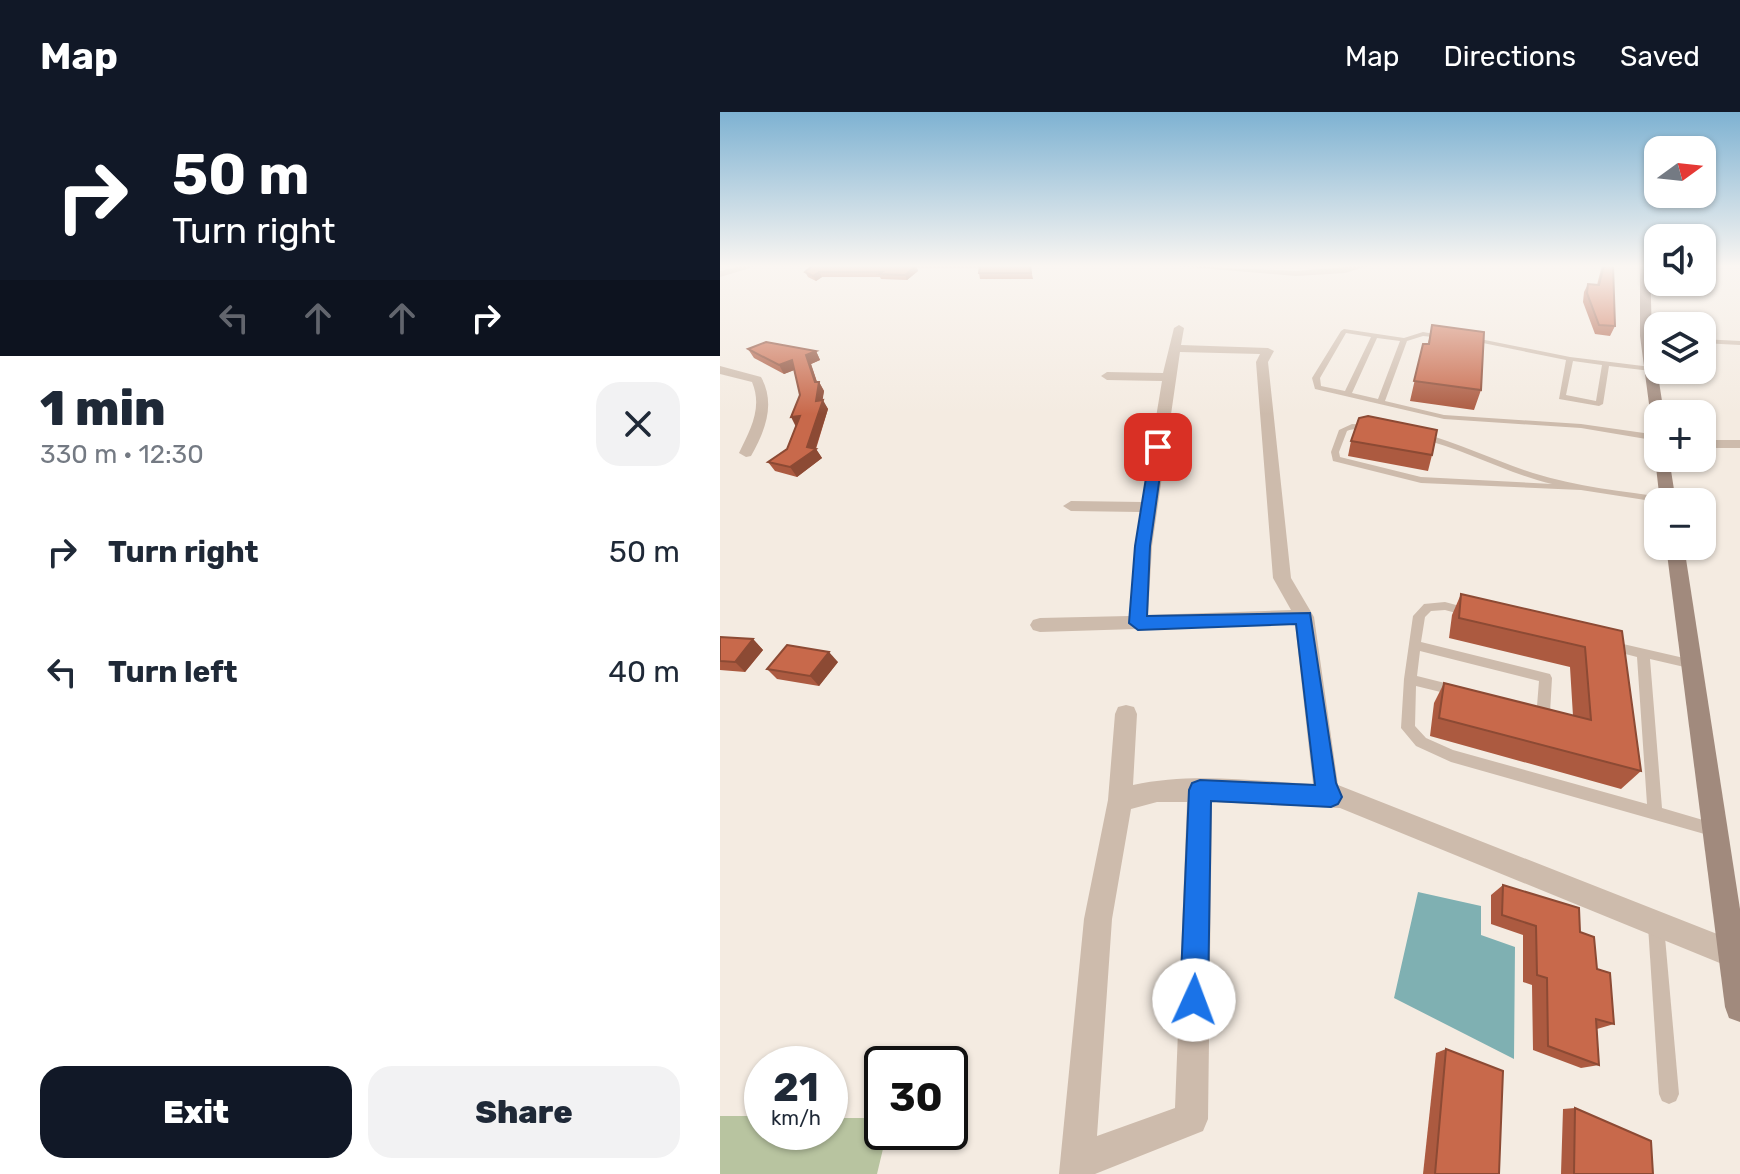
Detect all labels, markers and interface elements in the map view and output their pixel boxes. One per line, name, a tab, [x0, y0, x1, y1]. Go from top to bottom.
text: Map	[40, 33, 118, 79]
text: Map	[1345, 40, 1399, 73]
text: Directions	[1443, 40, 1576, 73]
text: Saved	[1620, 40, 1700, 73]
north arrow	[1644, 136, 1716, 208]
map controls	[1644, 136, 1716, 560]
text: 50 m	[172, 142, 309, 208]
icon: right	[40, 144, 144, 248]
text: Turn right	[172, 209, 336, 252]
button: sound	[1644, 224, 1716, 296]
icon: left	[212, 296, 256, 340]
icon: ahead	[296, 296, 340, 340]
icon: ahead	[380, 296, 424, 340]
icon: right	[464, 296, 508, 340]
button: layers	[1644, 312, 1716, 384]
text: 1 min	[40, 380, 166, 437]
button: close	[596, 382, 680, 466]
button: +	[1644, 400, 1716, 472]
pin	[1124, 413, 1192, 481]
icon: arrive	[1136, 425, 1180, 469]
text: 330 m · 12:30	[40, 439, 204, 470]
button: −	[1644, 488, 1716, 560]
icon: right	[40, 530, 84, 574]
text: Turn right	[108, 534, 259, 570]
text: 50 m	[609, 534, 680, 570]
icon: left	[40, 650, 84, 694]
text: Turn left	[108, 654, 238, 690]
text: 40 m	[608, 654, 680, 690]
position arrow	[1152, 958, 1236, 1042]
speed limit sign: 30	[864, 1046, 968, 1150]
text: 21	[773, 1064, 819, 1111]
button: Exit	[40, 1066, 352, 1158]
button: Share	[368, 1066, 680, 1158]
text: km/h	[771, 1106, 821, 1130]

